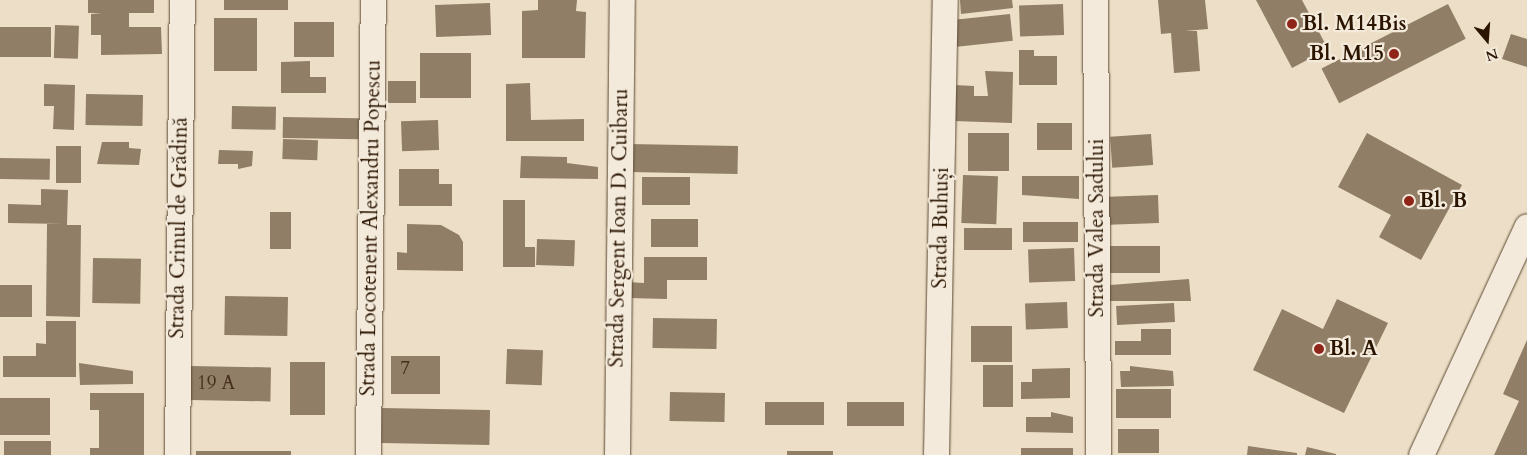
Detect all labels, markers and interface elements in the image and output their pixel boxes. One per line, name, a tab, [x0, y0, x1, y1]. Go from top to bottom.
place label: Bl. M14Bis	[1302, 11, 1407, 37]
north arrow	[1462, 15, 1512, 65]
marker: Bl. M14Bis	[1286, 18, 1298, 30]
place label: Bl. M15	[1309, 41, 1384, 67]
text: N	[1483, 44, 1501, 66]
marker: Bl. M15	[1388, 48, 1400, 60]
street label: Strada Locotenent Alexandru Popescu	[355, 60, 387, 396]
street label: Strada Sergent Ioan D. Cuibaru	[604, 88, 634, 368]
street label: Strada Crinul de Grădină	[164, 117, 194, 339]
street label: Strada Valea Sadului	[1084, 139, 1110, 317]
street label: Strada Buhuși	[927, 167, 955, 289]
place label: Bl. B	[1419, 188, 1467, 214]
marker: Bl. B	[1403, 195, 1415, 207]
place label: Bl. A	[1329, 336, 1378, 362]
marker: Bl. A	[1313, 343, 1325, 355]
house number: 7	[400, 358, 410, 380]
house number: 19 A	[197, 373, 235, 395]

